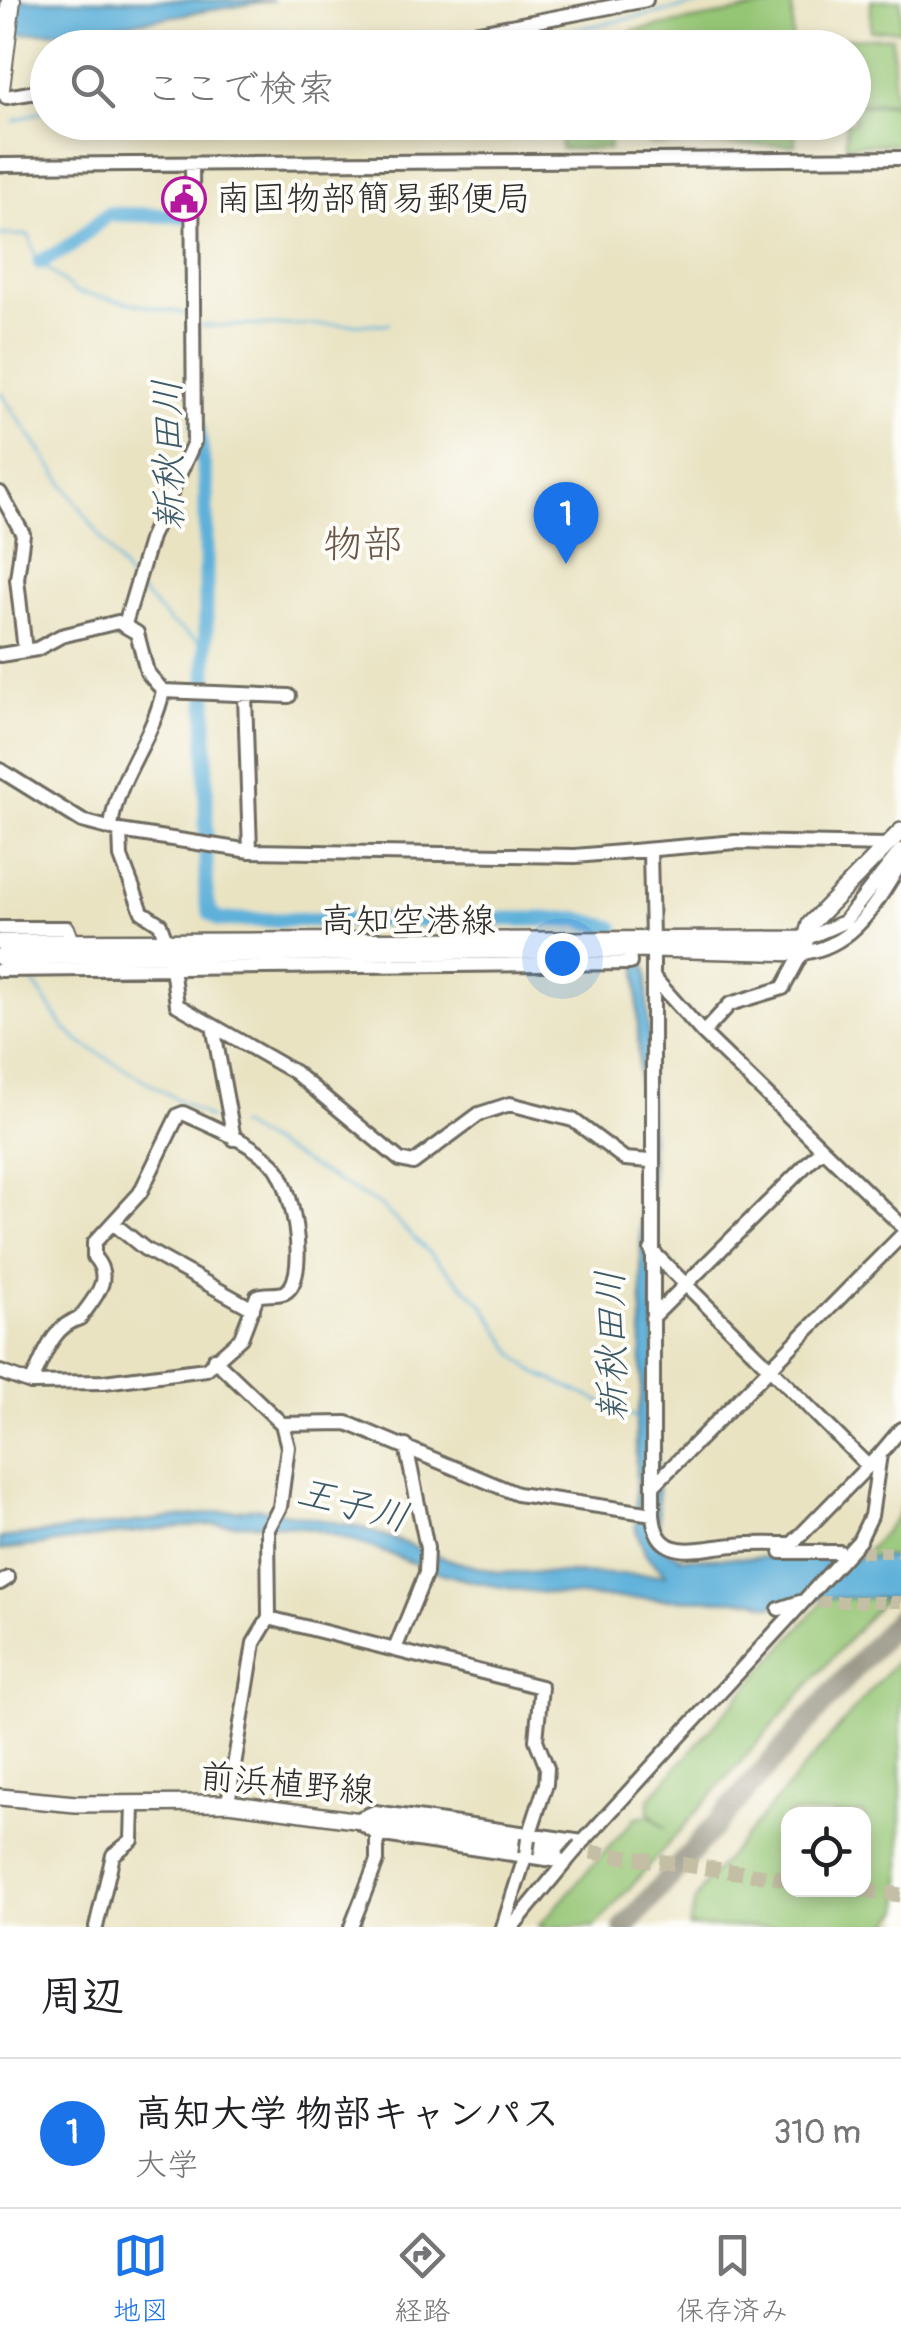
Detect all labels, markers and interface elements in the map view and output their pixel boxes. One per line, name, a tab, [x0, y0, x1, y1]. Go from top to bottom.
search box	[30, 30, 871, 140]
icon: search	[65, 58, 120, 113]
text: ここで検索	[145, 65, 335, 113]
public building icon: 南国物部簡易郵便局	[161, 176, 207, 222]
place label: 南国物部簡易郵便局	[216, 177, 531, 221]
water label: 新秋田川	[144, 379, 194, 531]
pin: 1	[534, 482, 598, 564]
district label: 物部	[323, 520, 403, 569]
street label: 高知空港線	[320, 899, 496, 943]
your location	[537, 933, 588, 984]
water label: 新秋田川	[587, 1270, 637, 1422]
water label: 王子川	[292, 1467, 414, 1543]
street label: 前浜植野線	[198, 1754, 376, 1814]
map controls	[781, 1807, 871, 1897]
button: locate	[781, 1807, 871, 1897]
text: 周辺	[40, 1971, 124, 2023]
text: 高知大学 物部キャンパス	[135, 2090, 560, 2138]
text: 1	[66, 2113, 79, 2153]
text: 310 m	[773, 2113, 861, 2153]
text: 大学	[135, 2145, 199, 2185]
tab: 地図	[113, 2228, 169, 2329]
tab: 経路	[394, 2228, 450, 2329]
tab: 保存済み	[676, 2228, 788, 2329]

